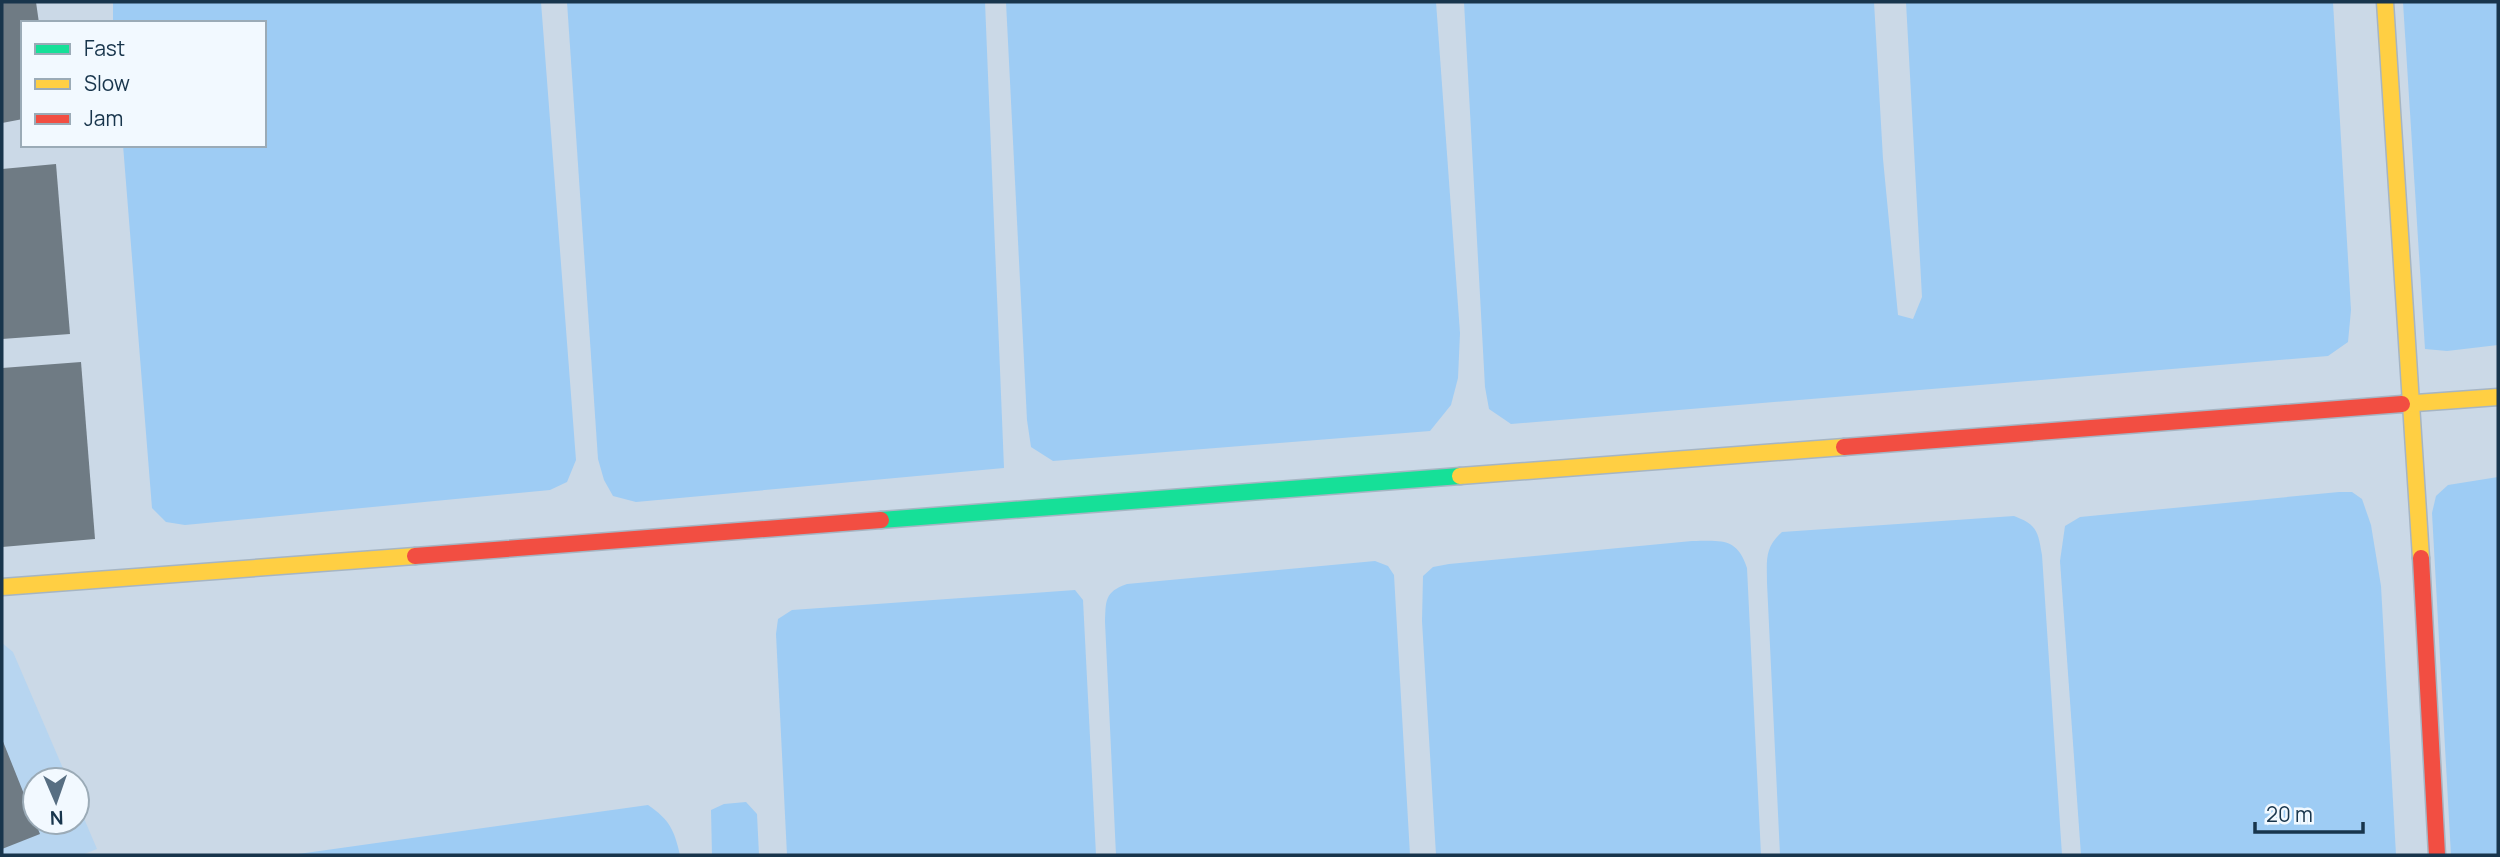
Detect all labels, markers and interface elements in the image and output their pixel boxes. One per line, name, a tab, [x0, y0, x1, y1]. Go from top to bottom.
legend	[21, 21, 266, 147]
text: Fast	[84, 34, 125, 62]
text: Slow	[84, 69, 130, 97]
text: Jam	[84, 104, 123, 132]
north arrow	[21, 766, 91, 836]
scale bar	[2255, 790, 2364, 834]
text: 20 m	[2266, 800, 2313, 828]
text: N	[49, 805, 64, 831]

